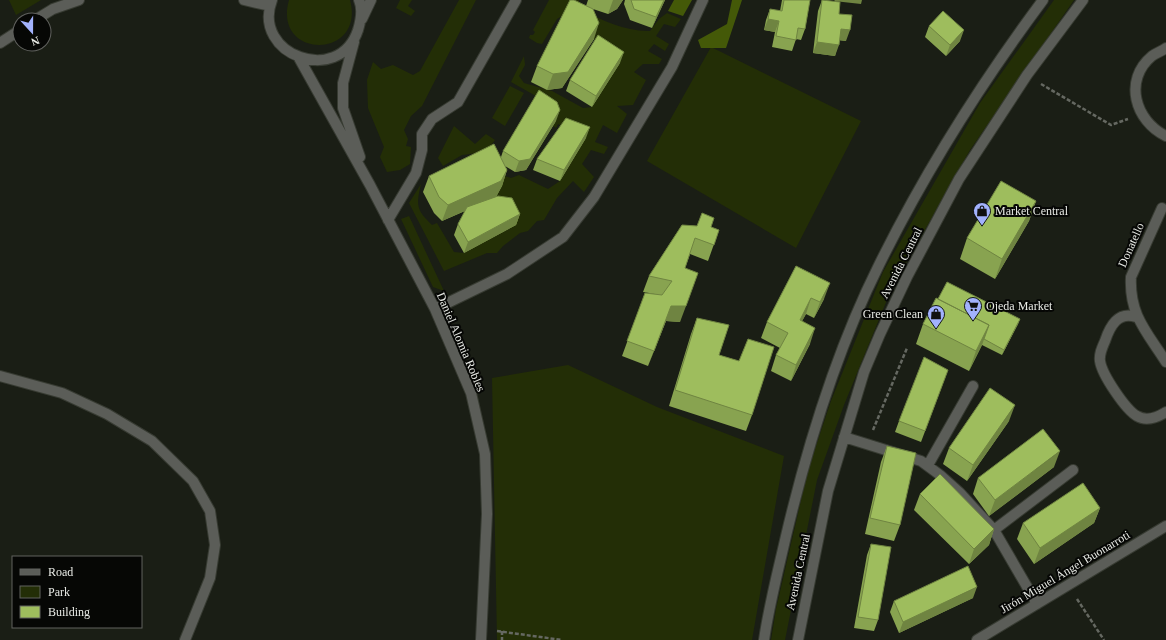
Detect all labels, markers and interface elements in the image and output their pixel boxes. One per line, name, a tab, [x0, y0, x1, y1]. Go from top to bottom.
north arrow	[12, 12, 52, 52]
text: N	[30, 34, 41, 48]
shop icon: Market Central	[972, 201, 992, 226]
place label: Market Central	[995, 204, 1069, 218]
street label: Donatello	[1115, 221, 1147, 269]
street label: Avenida Central	[877, 224, 925, 301]
street label: Daniel Alomia Robles	[434, 290, 488, 394]
supermarket icon: Ojeda Market	[963, 296, 983, 321]
place label: Ojeda Market	[986, 299, 1053, 313]
shop icon: Green Clean	[926, 304, 946, 329]
place label: Green Clean	[863, 307, 923, 321]
street label: Jirón Miguel Ángel Buonarroti	[998, 527, 1133, 616]
street label: Avenida Central	[783, 532, 813, 612]
legend	[12, 556, 142, 628]
text: Road	[48, 565, 73, 579]
text: Park	[48, 585, 70, 599]
text: Building	[48, 605, 90, 619]

